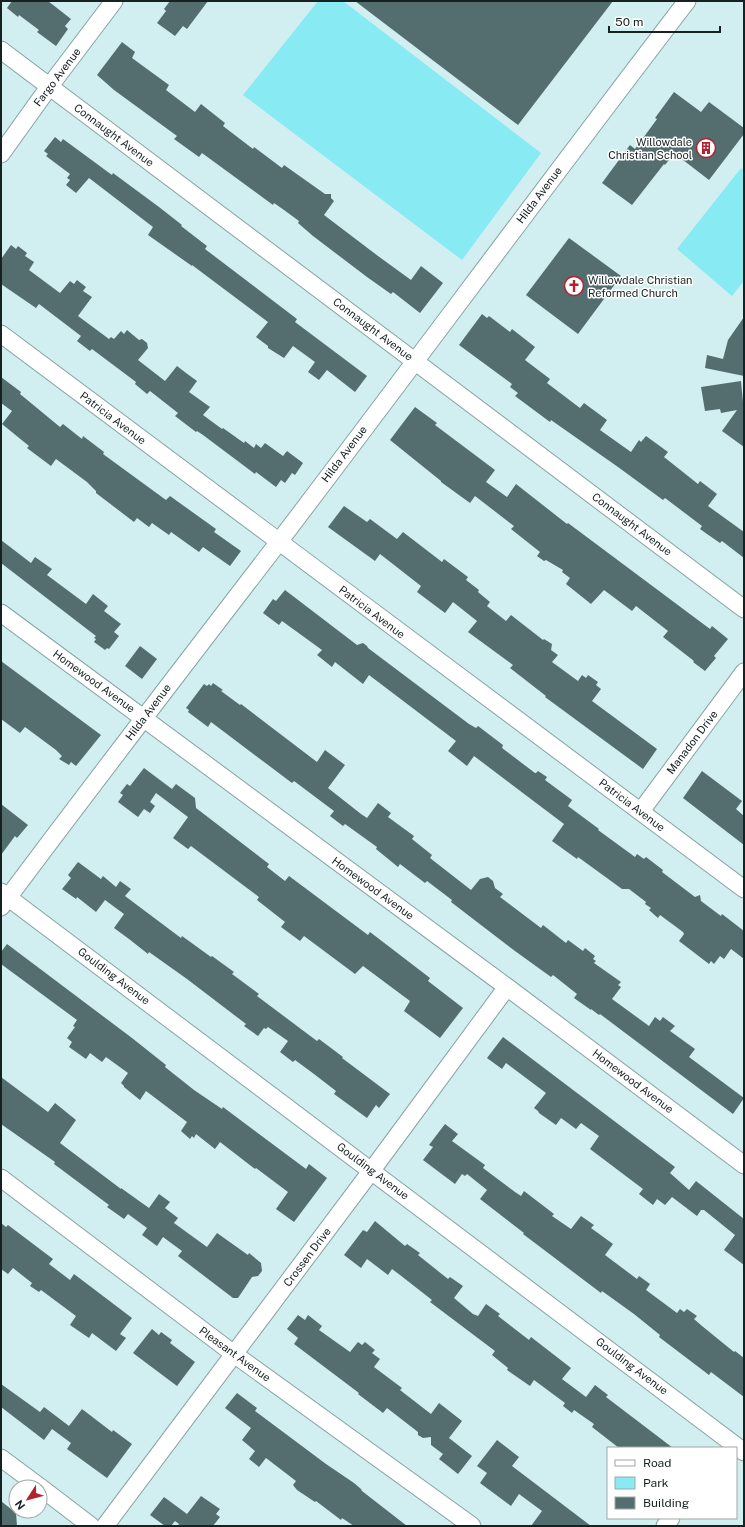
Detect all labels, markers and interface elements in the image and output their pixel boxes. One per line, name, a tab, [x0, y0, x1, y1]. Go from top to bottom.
scale bar	[609, 8, 720, 34]
text: 50 m	[615, 15, 643, 29]
street label: Fargo Avenue	[31, 45, 83, 109]
street label: Connaught Avenue	[72, 101, 156, 169]
place label: Willowdale Christian School	[608, 136, 692, 161]
building icon: Willowdale Christian School	[695, 137, 717, 159]
street label: Hilda Avenue	[514, 164, 564, 226]
place label: Willowdale Christian Reformed Church	[588, 274, 692, 299]
church icon: Willowdale Christian Reformed Church	[563, 275, 585, 297]
street label: Connaught Avenue	[331, 295, 415, 363]
street label: Patricia Avenue	[78, 389, 148, 447]
street label: Hilda Avenue	[319, 423, 369, 485]
street label: Connaught Avenue	[590, 490, 674, 558]
street label: Patricia Avenue	[337, 583, 407, 641]
street label: Homewood Avenue	[51, 647, 137, 715]
street label: Hilda Avenue	[123, 681, 173, 743]
street label: Manadon Drive	[664, 708, 720, 776]
street label: Patricia Avenue	[597, 776, 667, 834]
street label: Homewood Avenue	[330, 854, 416, 922]
street label: Goulding Avenue	[76, 945, 152, 1007]
street label: Homewood Avenue	[590, 1047, 676, 1115]
street label: Goulding Avenue	[335, 1140, 411, 1202]
street label: Crossen Drive	[281, 1225, 333, 1289]
street label: Pleasant Avenue	[197, 1324, 273, 1384]
street label: Goulding Avenue	[594, 1335, 670, 1397]
legend	[607, 1447, 737, 1519]
text: Road	[643, 1456, 671, 1470]
text: Park	[643, 1476, 669, 1490]
north arrow	[8, 1479, 48, 1519]
text: Building	[643, 1496, 689, 1510]
text: N	[13, 1498, 27, 1512]

